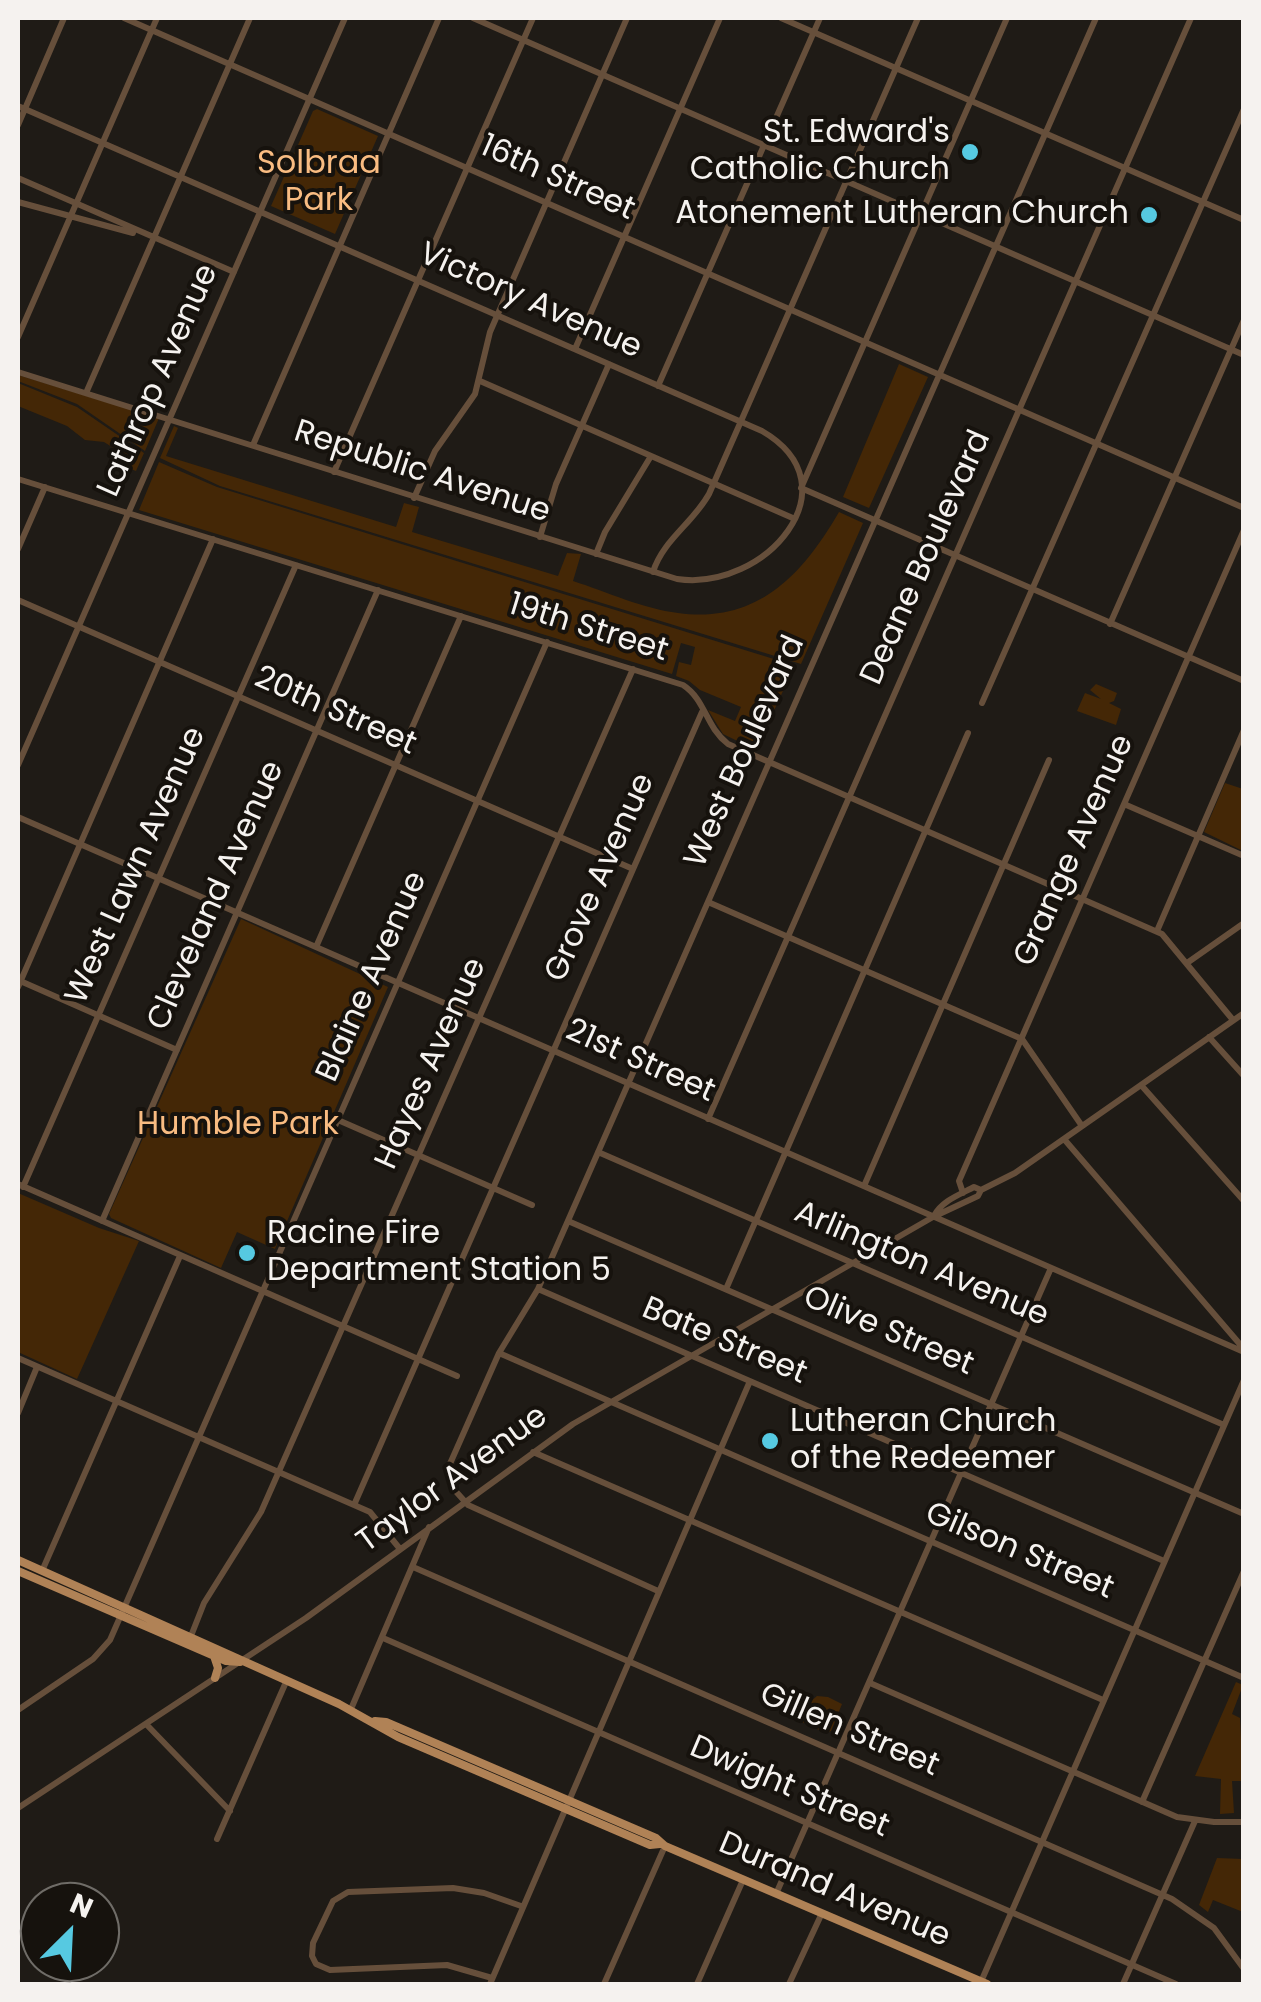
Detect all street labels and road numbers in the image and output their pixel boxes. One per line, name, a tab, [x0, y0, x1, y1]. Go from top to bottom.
street label: 16th Street	[474, 128, 640, 230]
street label: Victory Avenue	[413, 236, 647, 368]
street label: Lathrop Avenue	[91, 259, 227, 503]
street label: Republic Avenue	[289, 413, 555, 533]
street label: Deane Boulevard	[854, 425, 1000, 691]
street label: 19th Street	[504, 587, 672, 671]
street label: West Boulevard	[678, 630, 814, 874]
street label: 20th Street	[248, 659, 422, 765]
street label: West Lawn Avenue	[59, 722, 215, 1010]
street label: Grange Avenue	[1007, 729, 1143, 973]
street label: Cleveland Avenue	[140, 755, 294, 1037]
street label: Grove Avenue	[538, 768, 664, 988]
street label: Blaine Avenue	[309, 866, 437, 1088]
street label: Hayes Avenue	[368, 952, 496, 1176]
street label: 21st Street	[559, 1012, 721, 1112]
street label: Arlington Avenue	[788, 1194, 1054, 1336]
street label: Olive Street	[797, 1279, 979, 1385]
street label: Bate Street	[636, 1290, 812, 1394]
street label: Taylor Avenue	[350, 1398, 556, 1562]
street label: Gilson Street	[919, 1495, 1119, 1609]
street label: Gillen Street	[754, 1676, 944, 1786]
street label: Dwight Street	[684, 1729, 894, 1847]
street label: Durand Avenue	[713, 1825, 955, 1957]

